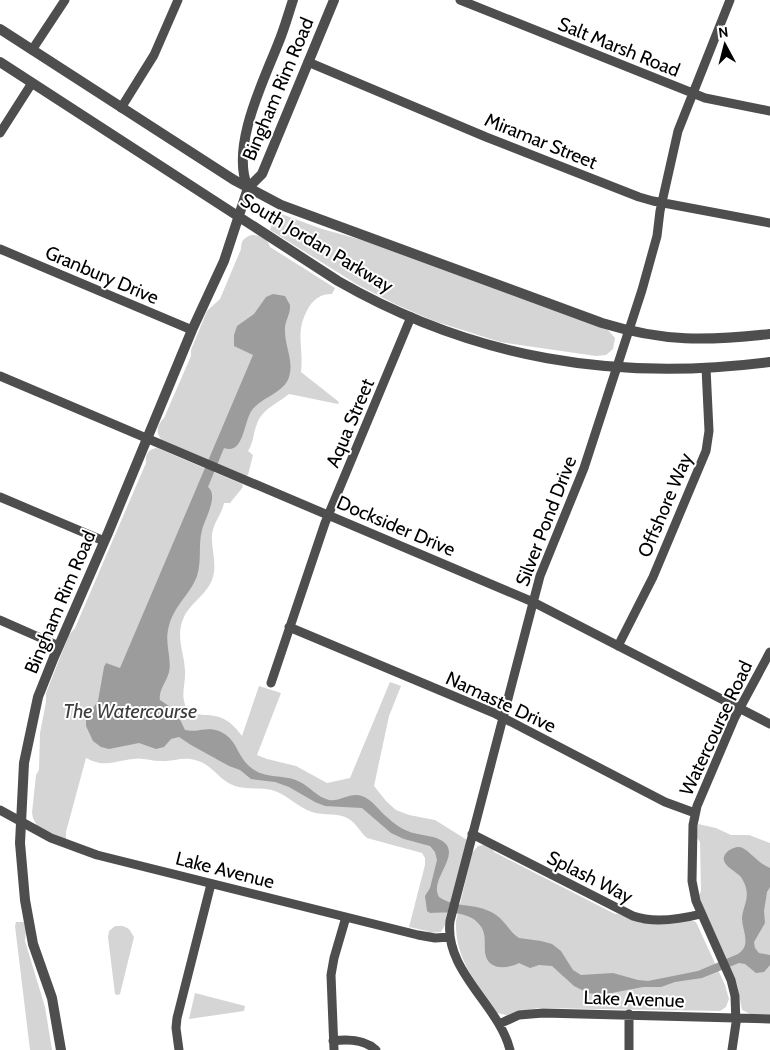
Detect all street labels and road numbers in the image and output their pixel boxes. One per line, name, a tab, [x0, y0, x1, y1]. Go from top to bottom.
street label: Salt Marsh Road	[555, 12, 683, 82]
street label: Bingham Rim Road	[237, 14, 319, 164]
street label: Miramar Street	[481, 108, 601, 174]
street label: South Jordan Parkway	[236, 188, 398, 298]
street label: Granbury Drive	[42, 241, 163, 309]
street label: Aqua Street	[321, 375, 379, 471]
street label: Offshore Way	[633, 449, 697, 561]
street label: Silver Pond Drive	[511, 452, 582, 589]
street label: Docksider Drive	[333, 491, 459, 561]
street label: Bingham Rim Road	[19, 527, 101, 677]
street label: Watercourse Road	[675, 657, 757, 799]
street label: Namaste Drive	[442, 666, 560, 738]
street label: Splash Way	[543, 846, 637, 909]
street label: Lake Avenue	[173, 847, 277, 893]
street label: Lake Avenue	[583, 986, 685, 1012]

